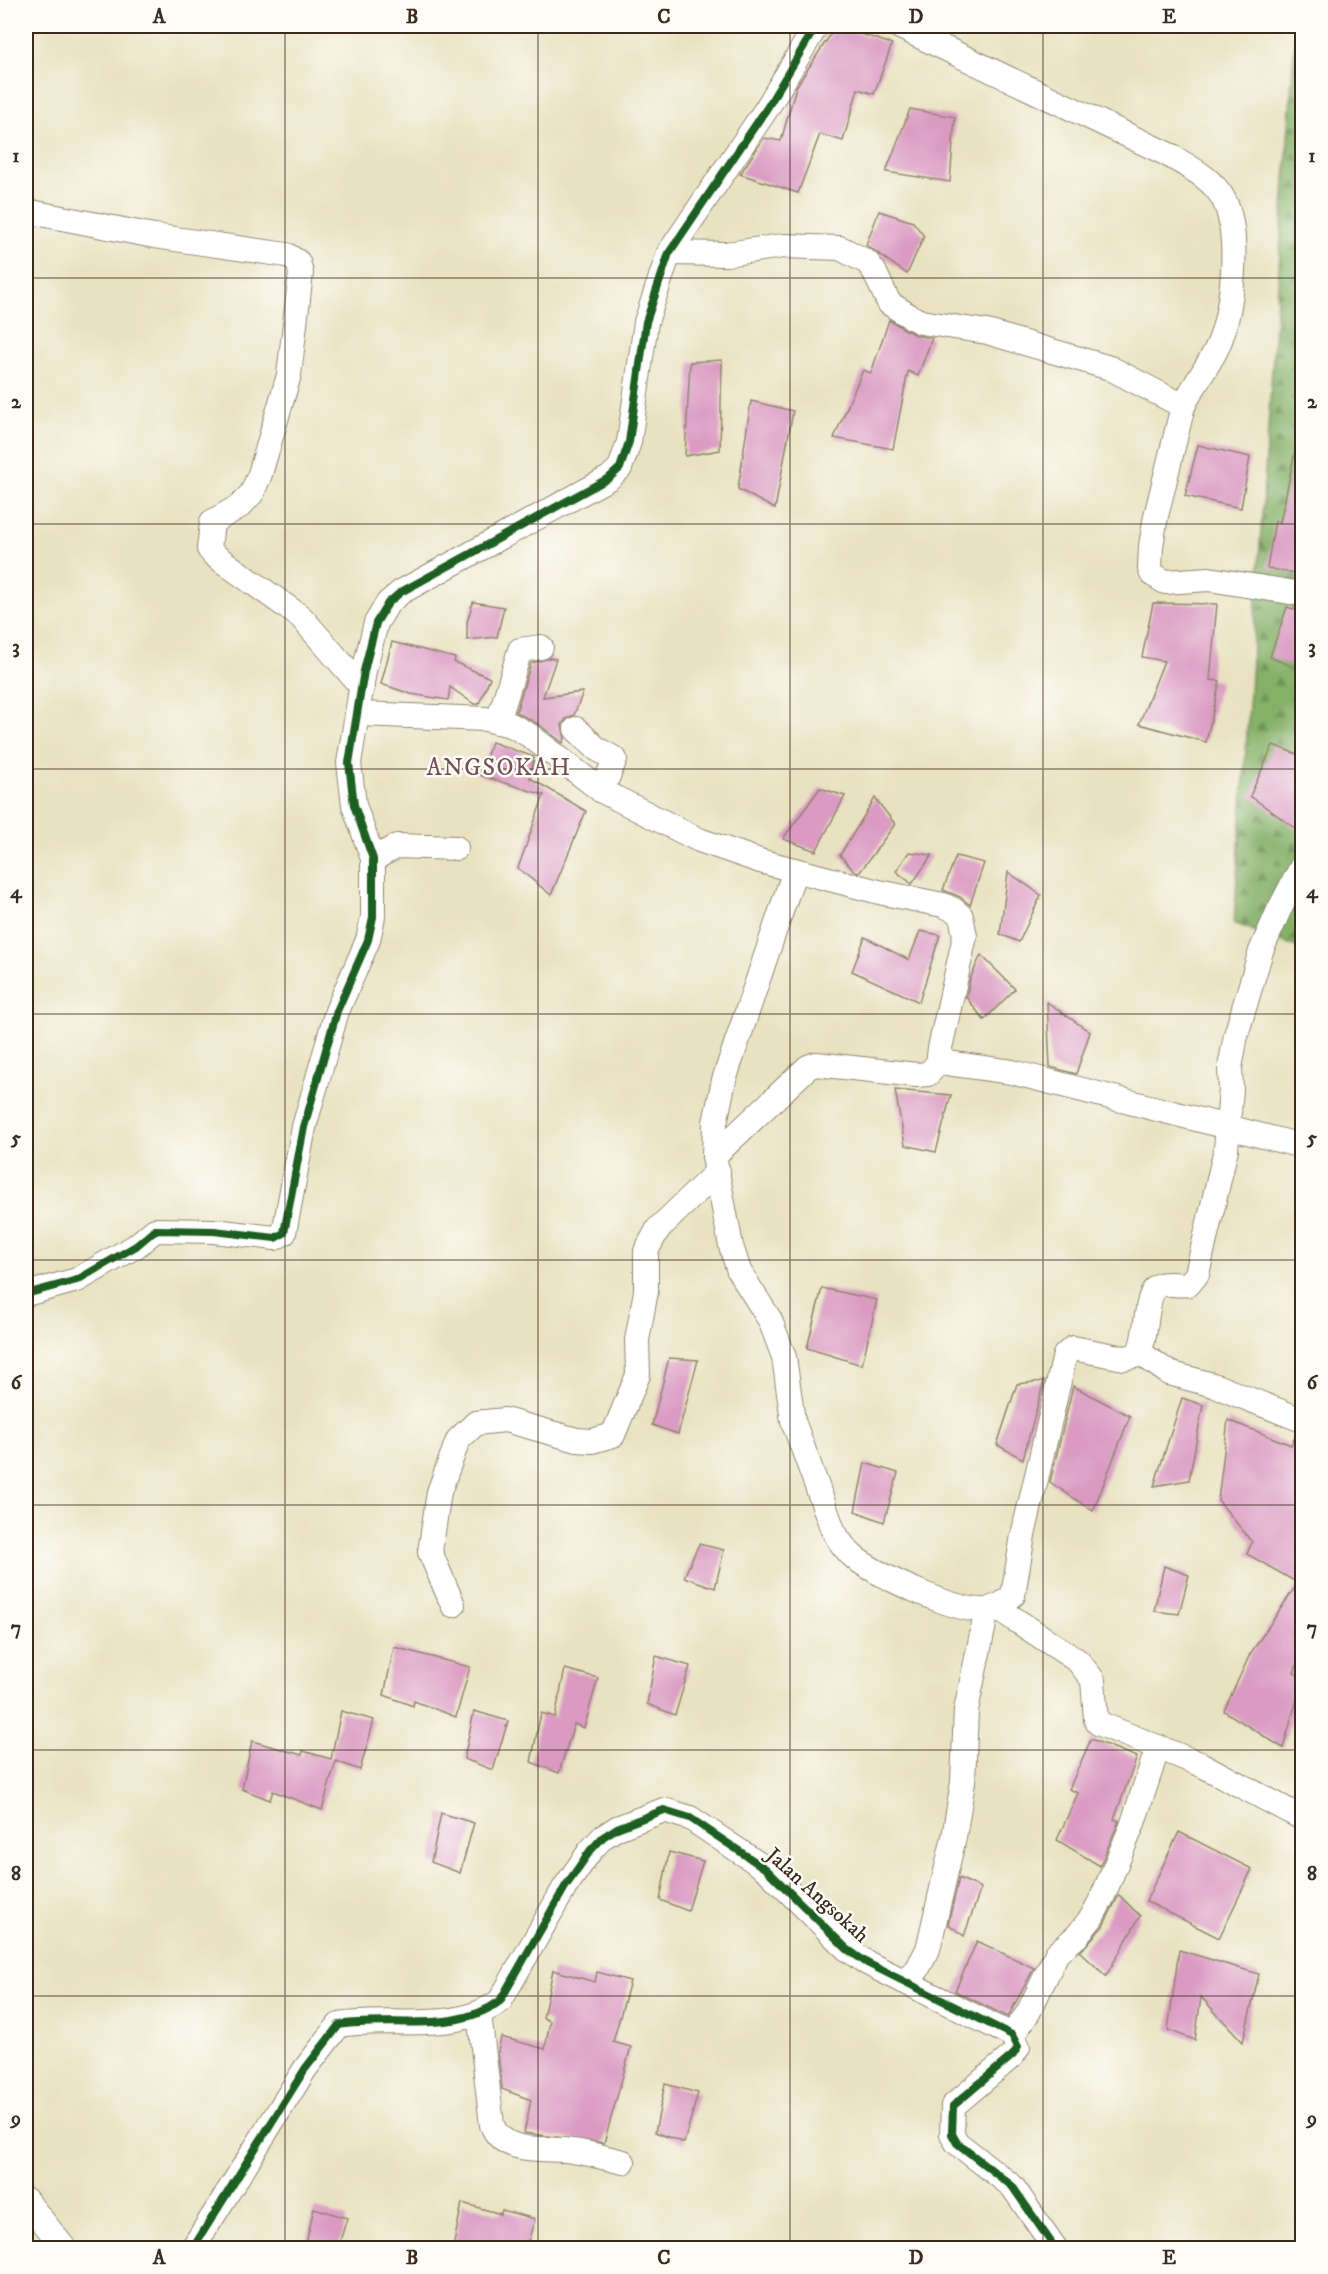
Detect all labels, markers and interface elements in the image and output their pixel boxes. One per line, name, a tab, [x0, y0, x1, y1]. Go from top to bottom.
text: A	[152, 5, 167, 30]
text: B	[406, 5, 418, 30]
text: C	[657, 5, 671, 30]
text: D	[909, 5, 924, 30]
text: E	[1162, 5, 1176, 30]
text: 1	[12, 144, 20, 169]
text: 1	[1308, 144, 1316, 169]
text: 2	[11, 390, 22, 415]
text: 2	[1307, 390, 1318, 415]
text: 3	[12, 635, 20, 660]
text: 3	[1308, 635, 1316, 660]
district label: ANGSOKAH	[426, 753, 572, 783]
text: 4	[10, 880, 23, 905]
text: 4	[1306, 880, 1319, 905]
text: 5	[10, 1126, 21, 1151]
text: 5	[1306, 1126, 1317, 1151]
text: 6	[11, 1371, 23, 1396]
text: 6	[1307, 1371, 1319, 1396]
text: 7	[11, 1616, 21, 1641]
text: 7	[1307, 1616, 1317, 1641]
street label: Jalan Angsokah	[759, 1841, 874, 1949]
text: 8	[11, 1862, 21, 1887]
text: 8	[1307, 1862, 1317, 1887]
text: 9	[9, 2107, 21, 2132]
text: 9	[1305, 2107, 1317, 2132]
text: A	[152, 2246, 167, 2271]
text: B	[406, 2246, 418, 2271]
text: C	[657, 2246, 671, 2271]
text: D	[909, 2246, 924, 2271]
text: E	[1162, 2246, 1176, 2271]

